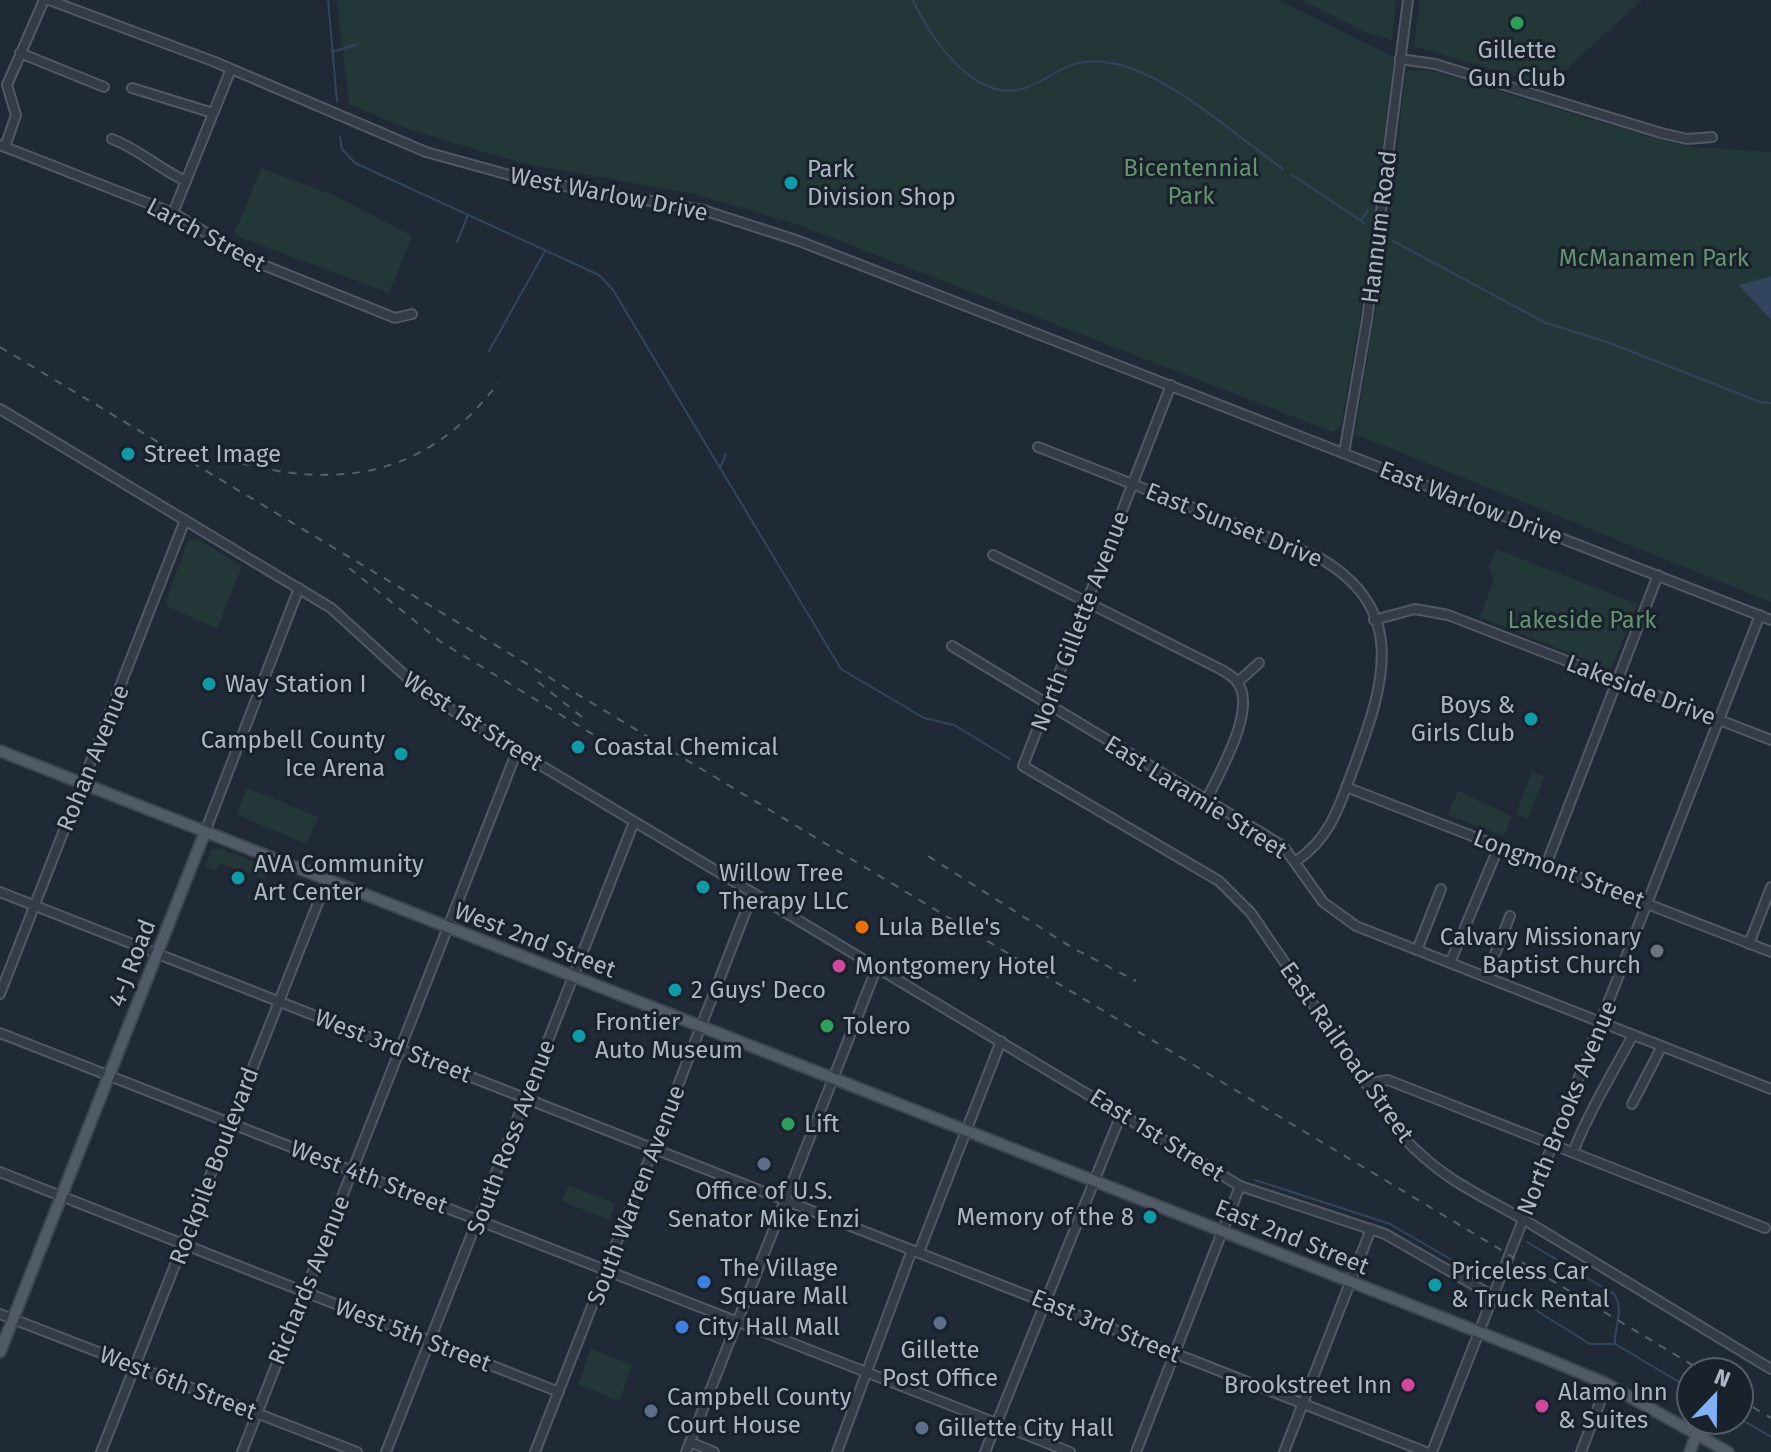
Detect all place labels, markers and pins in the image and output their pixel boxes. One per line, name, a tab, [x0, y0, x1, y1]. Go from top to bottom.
marker: Gillette Gun Club	[1508, 14, 1526, 32]
place label: Gillette Gun Club	[1468, 36, 1566, 92]
place label: Park Division Shop	[807, 155, 956, 211]
marker: Park Division Shop	[782, 174, 800, 192]
place label: Street Image	[144, 440, 281, 468]
marker: Street Image	[119, 445, 137, 463]
place label: Way Station I	[225, 670, 367, 698]
marker: Way Station I	[200, 675, 218, 693]
place label: Boys & Girls Club	[1411, 691, 1515, 747]
marker: Boys & Girls Club	[1522, 710, 1540, 728]
place label: Campbell County Ice Arena	[201, 726, 385, 782]
place label: Coastal Chemical	[594, 733, 778, 761]
marker: Coastal Chemical	[569, 738, 587, 756]
marker: Campbell County Ice Arena	[392, 745, 410, 763]
place label: AVA Community Art Center	[254, 850, 424, 906]
place label: Willow Tree Therapy LLC	[719, 859, 849, 915]
marker: AVA Community Art Center	[229, 869, 247, 887]
marker: Willow Tree Therapy LLC	[694, 878, 712, 896]
place label: Lula Belle's	[878, 913, 1001, 941]
marker: Lula Belle's	[853, 918, 871, 936]
place label: Calvary Missionary Baptist Church	[1440, 923, 1641, 979]
marker: Calvary Missionary Baptist Church	[1648, 942, 1666, 960]
place label: Montgomery Hotel	[855, 952, 1056, 980]
marker: Montgomery Hotel	[830, 957, 848, 975]
place label: 2 Guys' Deco	[691, 976, 826, 1004]
marker: 2 Guys' Deco	[666, 981, 684, 999]
place label: Frontier Auto Museum	[595, 1008, 743, 1064]
place label: Tolero	[843, 1012, 911, 1040]
marker: Tolero	[818, 1017, 836, 1035]
marker: Frontier Auto Museum	[570, 1027, 588, 1045]
place label: Lift	[804, 1110, 840, 1138]
marker: Lift	[779, 1115, 797, 1133]
marker: Office of U.S. Senator Mike Enzi	[755, 1155, 773, 1173]
place label: Office of U.S. Senator Mike Enzi	[668, 1177, 860, 1233]
place label: Memory of the 8	[956, 1203, 1134, 1231]
marker: Memory of the 8	[1141, 1208, 1159, 1226]
place label: The Village Square Mall	[720, 1254, 848, 1310]
place label: Priceless Car & Truck Rental	[1451, 1257, 1610, 1313]
marker: The Village Square Mall	[695, 1273, 713, 1291]
marker: Priceless Car & Truck Rental	[1426, 1276, 1444, 1294]
place label: City Hall Mall	[698, 1313, 840, 1341]
marker: Gillette Post Office	[931, 1314, 949, 1332]
marker: City Hall Mall	[673, 1318, 691, 1336]
place label: Gillette Post Office	[882, 1336, 998, 1392]
place label: Brookstreet Inn	[1224, 1371, 1392, 1399]
marker: Brookstreet Inn	[1399, 1376, 1417, 1394]
place label: Alamo Inn & Suites	[1558, 1378, 1668, 1434]
place label: Campbell County Court House	[667, 1383, 851, 1439]
marker: Alamo Inn & Suites	[1533, 1397, 1551, 1415]
marker: Campbell County Court House	[642, 1402, 660, 1420]
place label: Gillette City Hall	[938, 1414, 1113, 1442]
marker: Gillette City Hall	[913, 1419, 931, 1437]

